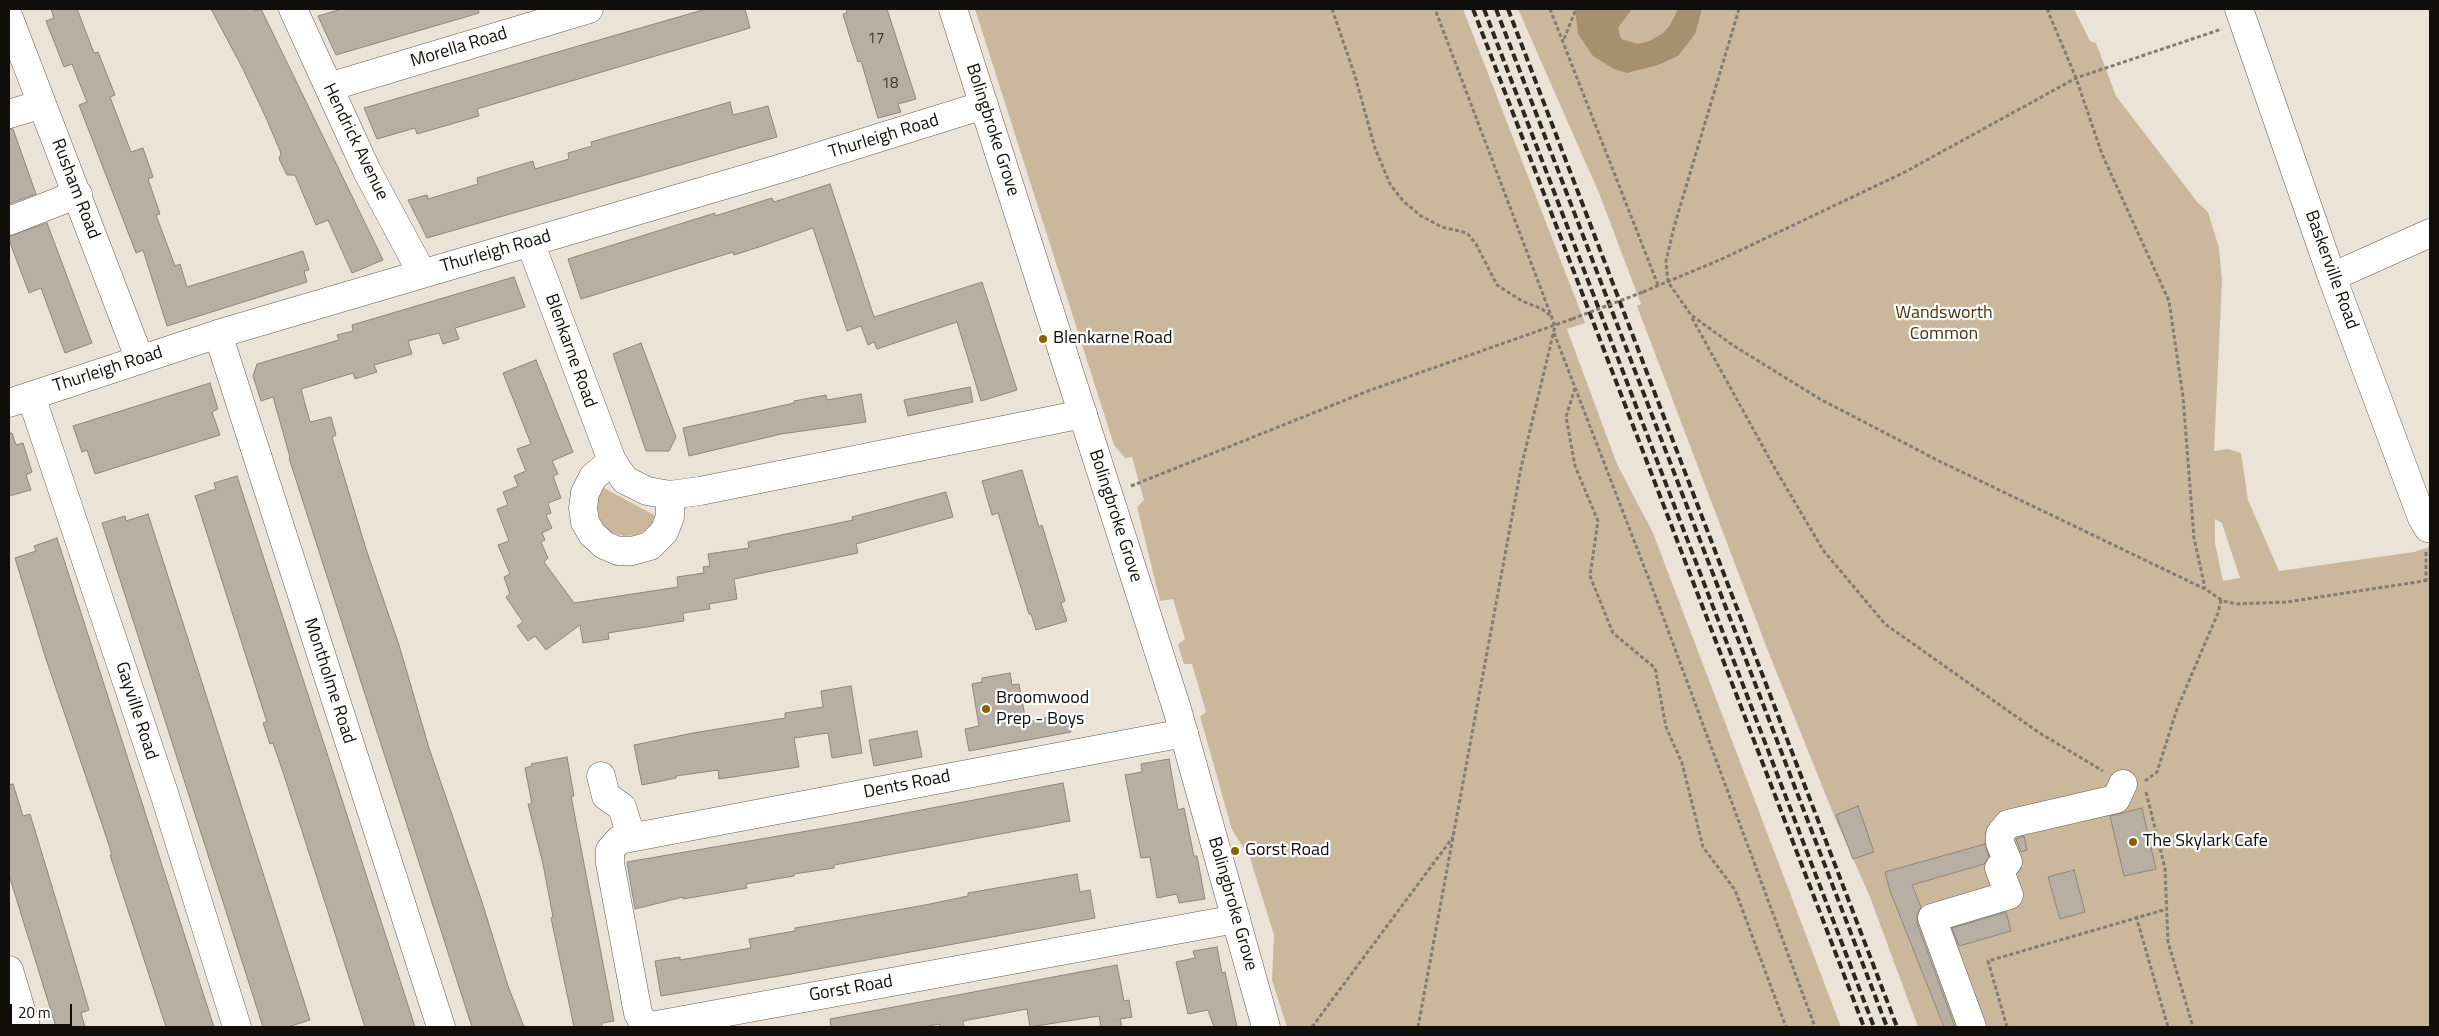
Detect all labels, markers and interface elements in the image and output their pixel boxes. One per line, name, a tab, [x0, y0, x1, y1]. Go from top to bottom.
street label: Morella Road	[408, 23, 510, 73]
house number: 17	[868, 30, 884, 48]
street label: Bolingbroke Grove	[960, 61, 1024, 199]
house number: 18	[882, 75, 898, 93]
street label: Hendrick Avenue	[317, 80, 393, 204]
street label: Thurleigh Road	[826, 110, 942, 164]
street label: Rusham Road	[46, 136, 104, 242]
street label: Baskerville Road	[2299, 208, 2363, 332]
street label: Thurleigh Road	[438, 226, 554, 278]
street label: Blenkarne Road	[539, 291, 601, 411]
park label: Wandsworth Common	[1895, 303, 1993, 346]
place label: Blenkarne Road	[1053, 328, 1173, 350]
marker: Blenkarne Road	[1037, 333, 1049, 345]
street label: Thurleigh Road	[50, 342, 166, 398]
street label: Bolingbroke Grove	[1083, 447, 1147, 585]
street label: Montholme Road	[299, 615, 359, 747]
street label: Gayville Road	[110, 659, 162, 763]
place label: Broomwood Prep - Boys	[996, 688, 1089, 731]
marker: Broomwood Prep - Boys	[980, 703, 992, 715]
street label: Dents Road	[862, 766, 952, 804]
place label: The Skylark Cafe	[2143, 831, 2268, 853]
street label: Bolingbroke Grove	[1203, 835, 1261, 973]
marker: The Skylark Cafe	[2127, 836, 2139, 848]
place label: Gorst Road	[1245, 840, 1329, 862]
marker: Gorst Road	[1229, 845, 1241, 857]
street label: Gorst Road	[808, 971, 894, 1007]
scale bar	[12, 994, 75, 1026]
text: 20 m	[18, 1001, 51, 1024]

